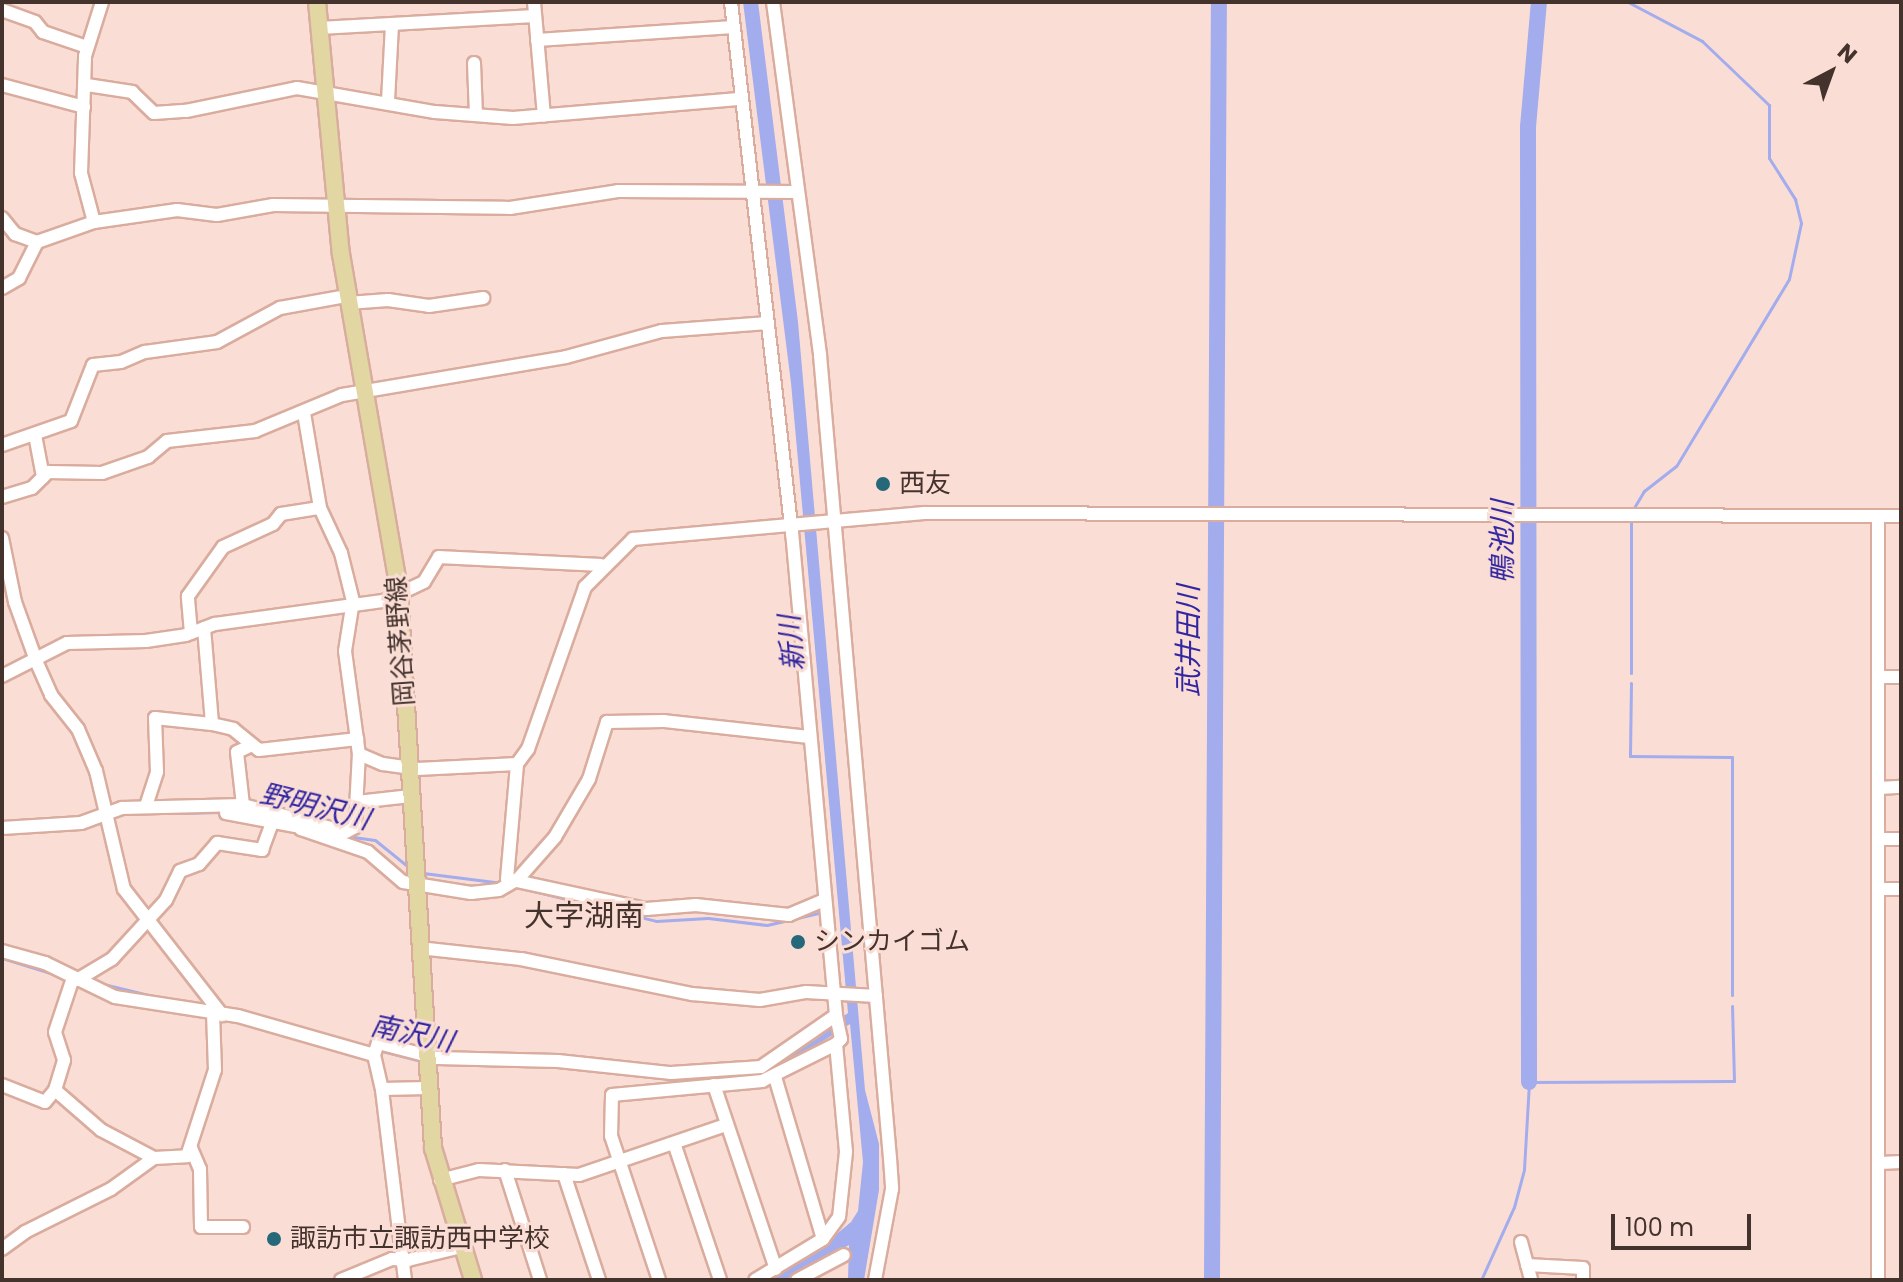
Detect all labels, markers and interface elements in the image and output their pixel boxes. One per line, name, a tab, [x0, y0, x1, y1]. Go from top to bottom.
north arrow	[1791, 32, 1871, 112]
text: N	[1831, 36, 1863, 71]
place label: 西友	[899, 468, 951, 500]
marker: 西友	[874, 475, 892, 493]
water label: 鴨池川	[1486, 500, 1520, 584]
street label: 岡谷茅野線	[381, 575, 421, 707]
water label: 武井田川	[1172, 585, 1206, 697]
water label: 新川	[773, 614, 811, 672]
water label: 野明沢川	[257, 777, 373, 837]
district label: 大字湖南	[524, 898, 644, 934]
place label: シンカイゴム	[814, 926, 970, 958]
marker: シンカイゴム	[789, 933, 807, 951]
water label: 南沢川	[367, 1009, 457, 1059]
scale bar	[1615, 1198, 1755, 1248]
text: 100 m	[1625, 1211, 1694, 1244]
place label: 諏訪市立諏訪西中学校	[290, 1223, 550, 1255]
marker: 諏訪市立諏訪西中学校	[265, 1230, 283, 1248]

